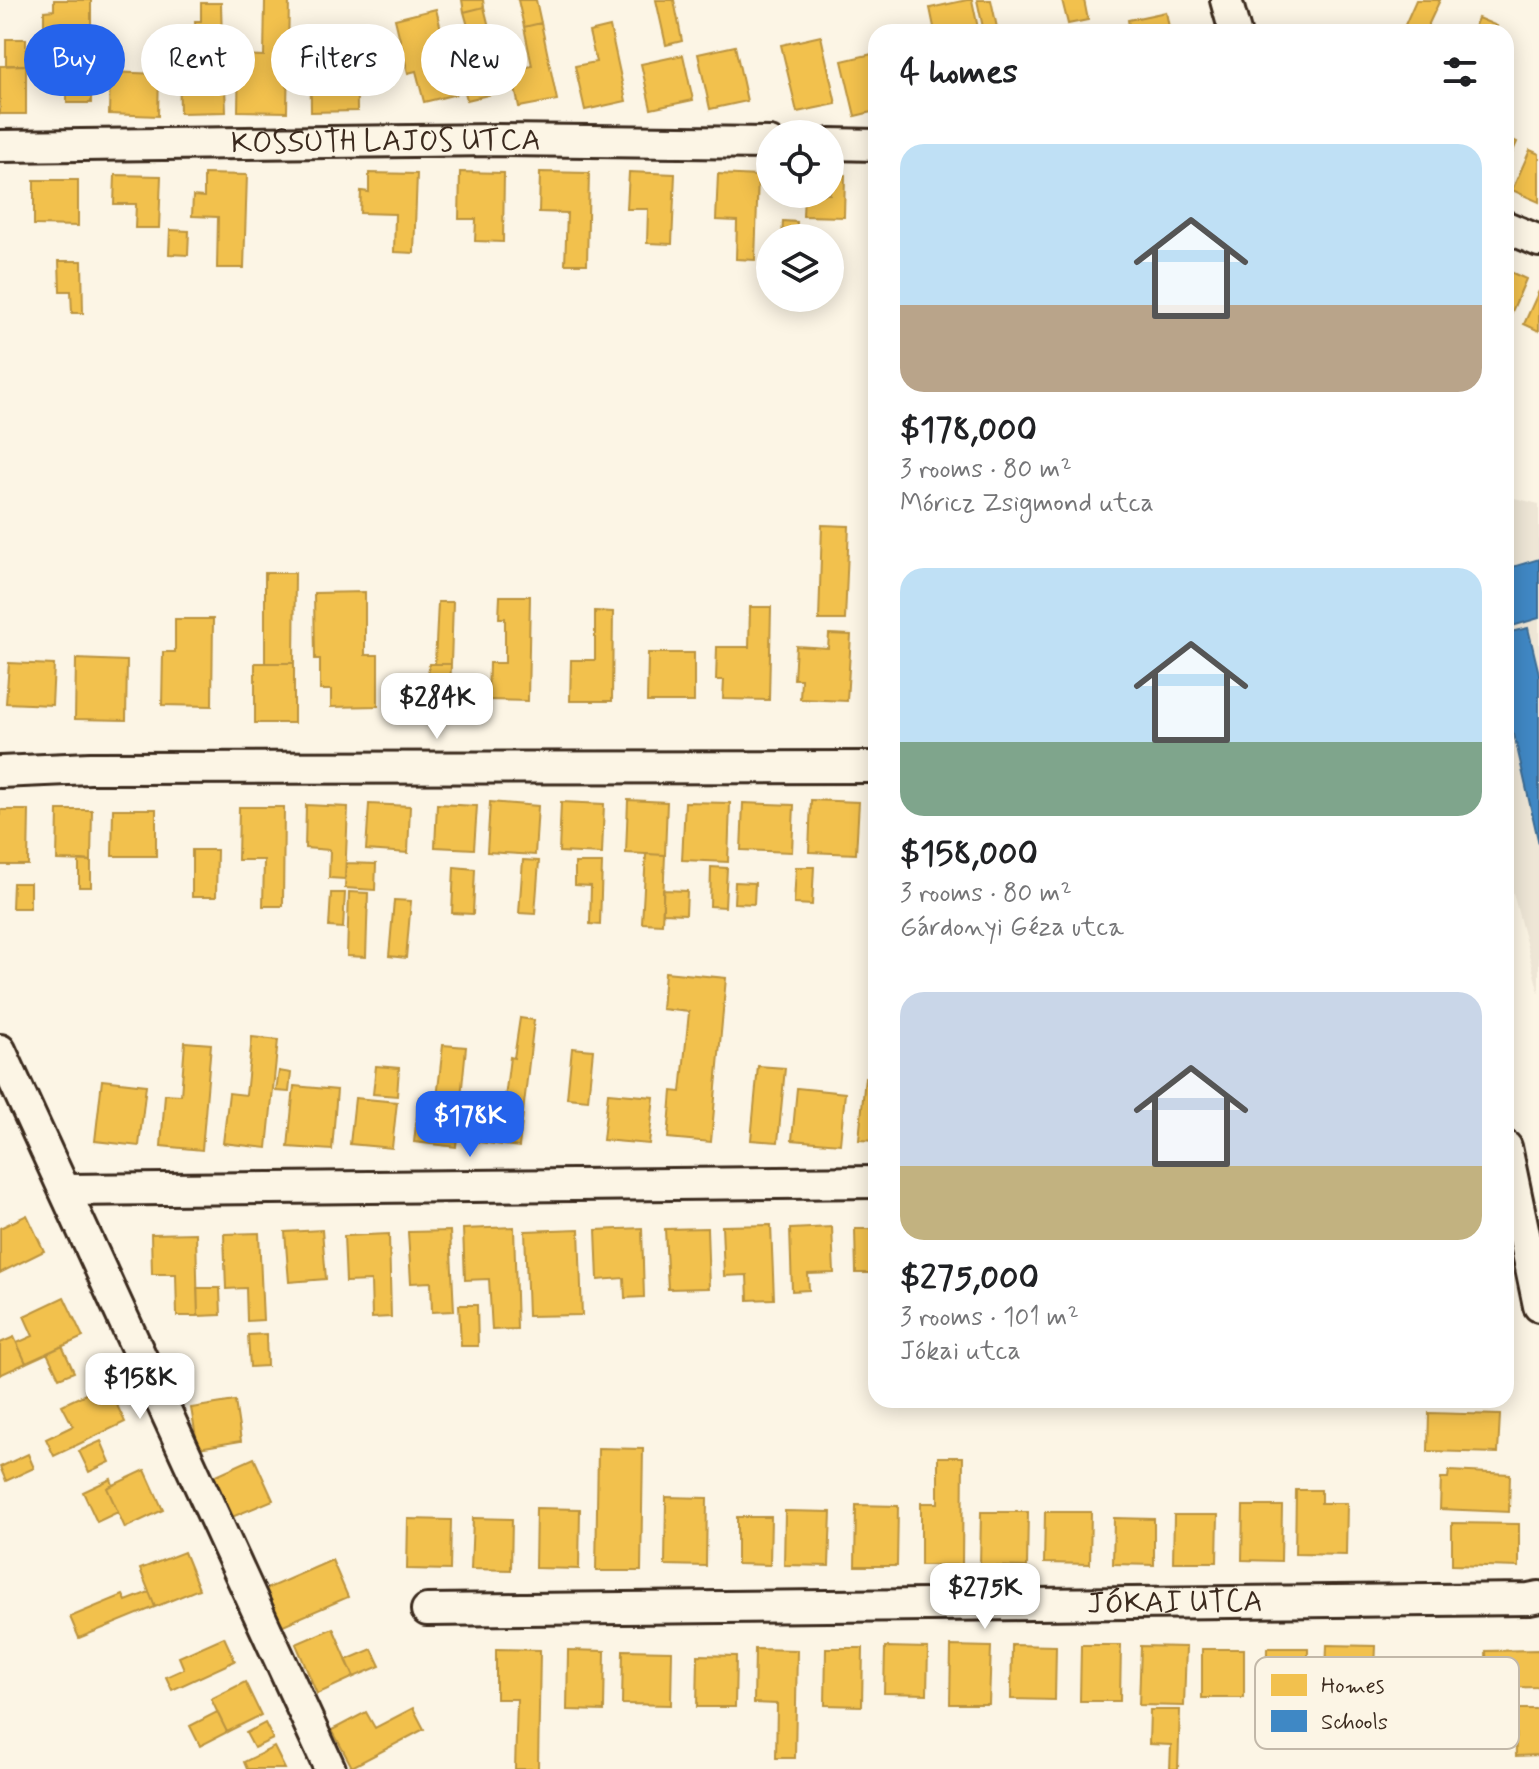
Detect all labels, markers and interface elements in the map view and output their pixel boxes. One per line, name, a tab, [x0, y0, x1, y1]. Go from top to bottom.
chip: Buy	[24, 24, 125, 96]
chip: Rent	[141, 24, 255, 96]
chip: Filters	[271, 24, 405, 96]
chip: New	[421, 24, 527, 96]
text: 4 homes	[900, 50, 1018, 95]
icon: filters	[1438, 50, 1482, 94]
street label: KOSSUTH LAJOS UTCA	[231, 120, 541, 163]
map controls	[756, 120, 844, 312]
button: locate	[756, 120, 844, 208]
icon: home	[1119, 196, 1263, 340]
button: layers	[756, 224, 844, 312]
text: $178,000	[900, 408, 1037, 453]
text: 3 rooms · 80 m²	[900, 453, 1072, 487]
text: Móricz Zsigmond utca	[900, 487, 1154, 521]
icon: home	[1119, 620, 1263, 764]
pin: $284K	[381, 673, 493, 741]
text: $284K	[399, 682, 475, 716]
text: $158,000	[900, 832, 1038, 877]
text: 3 rooms · 80 m²	[900, 877, 1072, 911]
text: Gárdonyi Géza utca	[900, 911, 1124, 945]
icon: home	[1119, 1044, 1263, 1188]
pin: $178K	[414, 1091, 526, 1159]
text: $178K	[434, 1100, 506, 1134]
text: $275,000	[900, 1256, 1039, 1301]
text: 3 rooms · 101 m²	[900, 1301, 1079, 1335]
text: Jókai utca	[900, 1335, 1021, 1369]
pin: $158K	[84, 1353, 196, 1421]
text: $158K	[103, 1362, 177, 1396]
pin: $275K	[929, 1563, 1041, 1631]
text: $275K	[948, 1572, 1022, 1606]
street label: JÓKAI UTCA	[1087, 1582, 1263, 1623]
legend	[1255, 1657, 1519, 1749]
text: Homes	[1321, 1673, 1385, 1701]
text: Schools	[1321, 1709, 1388, 1737]

